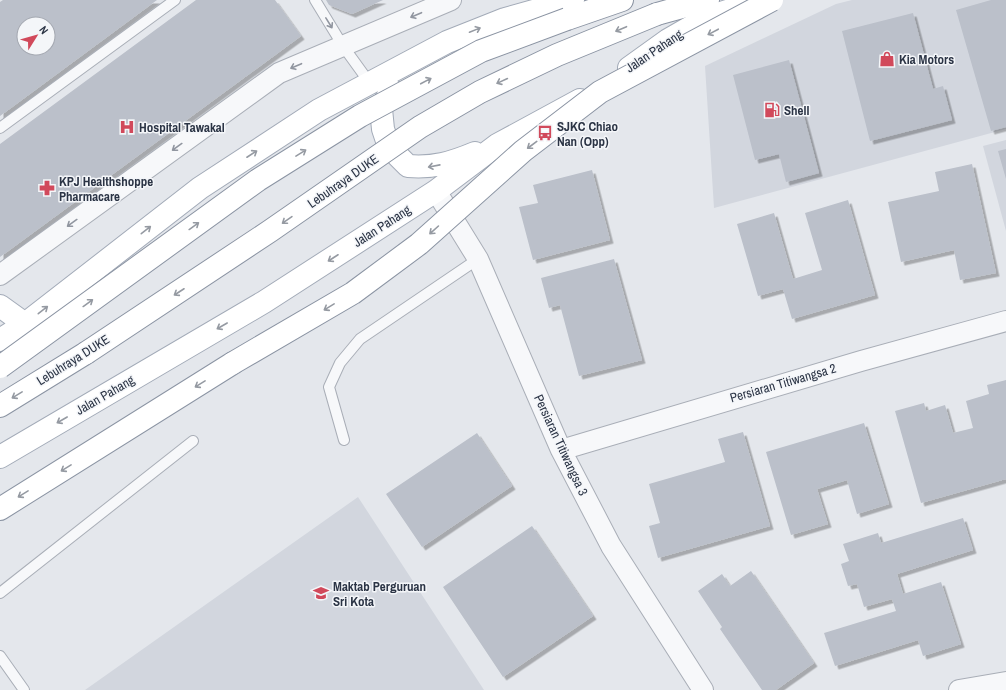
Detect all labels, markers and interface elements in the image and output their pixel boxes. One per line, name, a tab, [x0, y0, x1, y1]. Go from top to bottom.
one-way arrow	[410, 12, 422, 19]
north arrow	[16, 16, 56, 56]
one-way arrow	[325, 17, 333, 28]
text: N	[36, 23, 52, 37]
one-way arrow	[469, 26, 481, 34]
one-way arrow	[615, 26, 627, 33]
street label: Jalan Pahang	[622, 26, 686, 76]
one-way arrow	[707, 28, 719, 36]
shop icon: Kia Motors	[878, 50, 896, 68]
place label: Kia Motors	[899, 51, 954, 68]
one-way arrow	[290, 63, 302, 70]
one-way arrow	[420, 77, 432, 85]
one-way arrow	[496, 78, 508, 85]
fuel station icon: Shell	[763, 101, 781, 119]
place label: Shell	[784, 102, 810, 119]
hospital icon: Hospital Tawakal	[118, 118, 136, 136]
place label: SJKC Chiao Nan (Opp)	[557, 118, 618, 150]
place label: Hospital Tawakal	[139, 119, 225, 136]
bus stop icon: SJKC Chiao Nan (Opp)	[536, 124, 554, 142]
one-way arrow	[526, 140, 537, 149]
one-way arrow	[172, 143, 183, 151]
one-way arrow	[295, 149, 306, 157]
one-way arrow	[246, 150, 257, 158]
street label: Lebuhraya DUKE	[304, 150, 382, 212]
one-way arrow	[428, 162, 441, 170]
place label: KPJ Healthshoppe Pharmacare	[59, 173, 153, 205]
pharmacy icon: KPJ Healthshoppe Pharmacare	[38, 179, 56, 197]
street label: Jalan Pahang	[350, 201, 414, 251]
one-way arrow	[282, 216, 293, 224]
one-way arrow	[66, 219, 77, 227]
one-way arrow	[188, 222, 199, 230]
one-way arrow	[140, 226, 151, 234]
one-way arrow	[429, 226, 439, 235]
one-way arrow	[327, 254, 338, 262]
one-way arrow	[173, 288, 185, 296]
one-way arrow	[83, 298, 94, 307]
one-way arrow	[323, 303, 335, 311]
one-way arrow	[38, 305, 49, 314]
one-way arrow	[216, 323, 228, 331]
street label: Lebuhraya DUKE	[33, 331, 113, 389]
street label: Persiaran Titiwangsa 2	[728, 360, 838, 406]
street label: Jalan Pahang	[73, 371, 138, 419]
one-way arrow	[195, 380, 206, 388]
one-way arrow	[11, 392, 23, 400]
street label: Persiaran Titiwangsa 3	[530, 392, 592, 498]
one-way arrow	[56, 417, 68, 425]
one-way arrow	[60, 464, 72, 472]
one-way arrow	[18, 490, 29, 499]
place label: Maktab Perguruan Sri Kota	[333, 578, 426, 610]
school or university icon: Maktab Perguruan Sri Kota	[312, 584, 330, 602]

